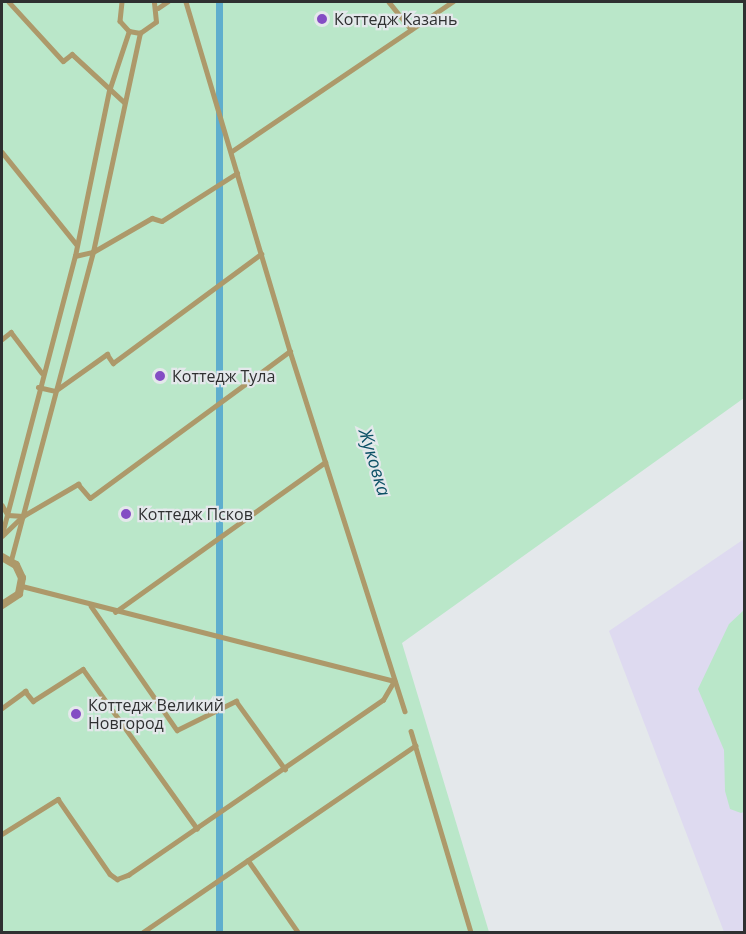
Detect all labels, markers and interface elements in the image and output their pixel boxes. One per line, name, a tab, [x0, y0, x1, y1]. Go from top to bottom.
place label: Коттедж Казань	[334, 9, 457, 29]
marker: Коттедж Казань	[315, 12, 329, 26]
place label: Коттедж Тула	[172, 366, 275, 386]
marker: Коттедж Тула	[153, 369, 167, 383]
water label: Жуковка	[355, 426, 395, 498]
place label: Коттедж Псков	[138, 504, 253, 524]
marker: Коттедж Псков	[119, 507, 133, 521]
place label: Коттедж Великий Новгород	[88, 695, 224, 733]
marker: Коттедж Великий Новгород	[69, 707, 83, 721]

